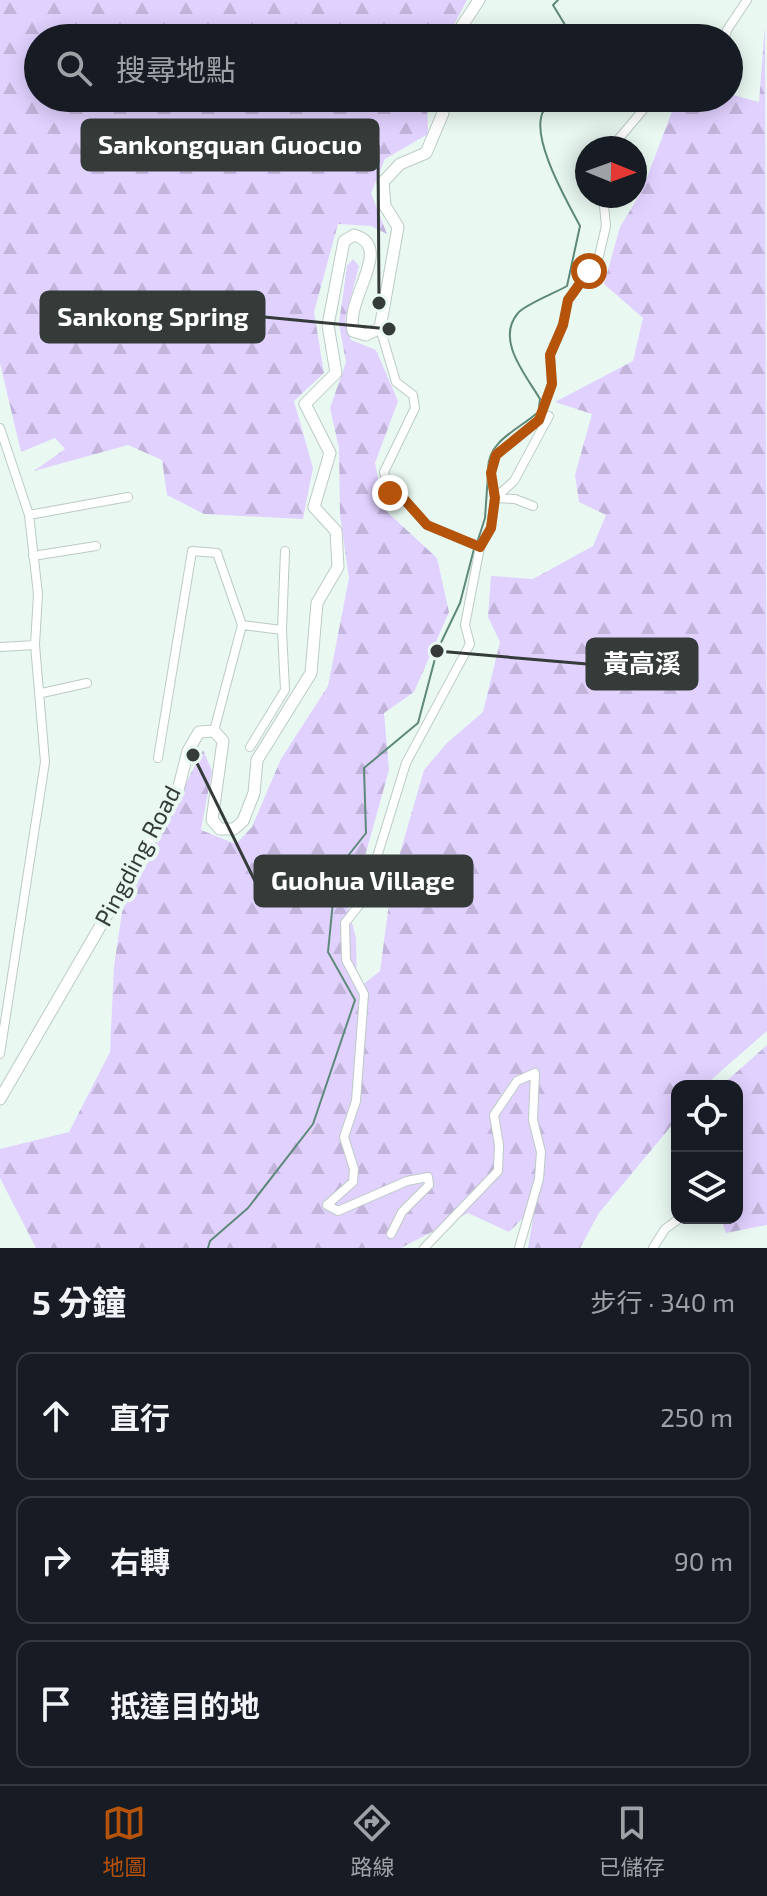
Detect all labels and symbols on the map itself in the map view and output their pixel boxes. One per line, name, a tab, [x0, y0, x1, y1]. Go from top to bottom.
callout: Sankongquan Guocuo	[82, 120, 378, 170]
text: Sankongquan Guocuo	[98, 128, 362, 159]
north arrow	[575, 136, 647, 208]
route start	[571, 253, 607, 289]
callout: Sankong Spring	[41, 292, 264, 342]
text: Sankong Spring	[57, 300, 249, 331]
route end	[372, 475, 408, 511]
callout: 黃高溪	[587, 639, 697, 689]
text: 黃高溪	[603, 647, 681, 678]
street label: Pingding Road	[87, 780, 186, 931]
callout: Guohua Village	[255, 856, 472, 906]
text: Guohua Village	[271, 864, 455, 895]

